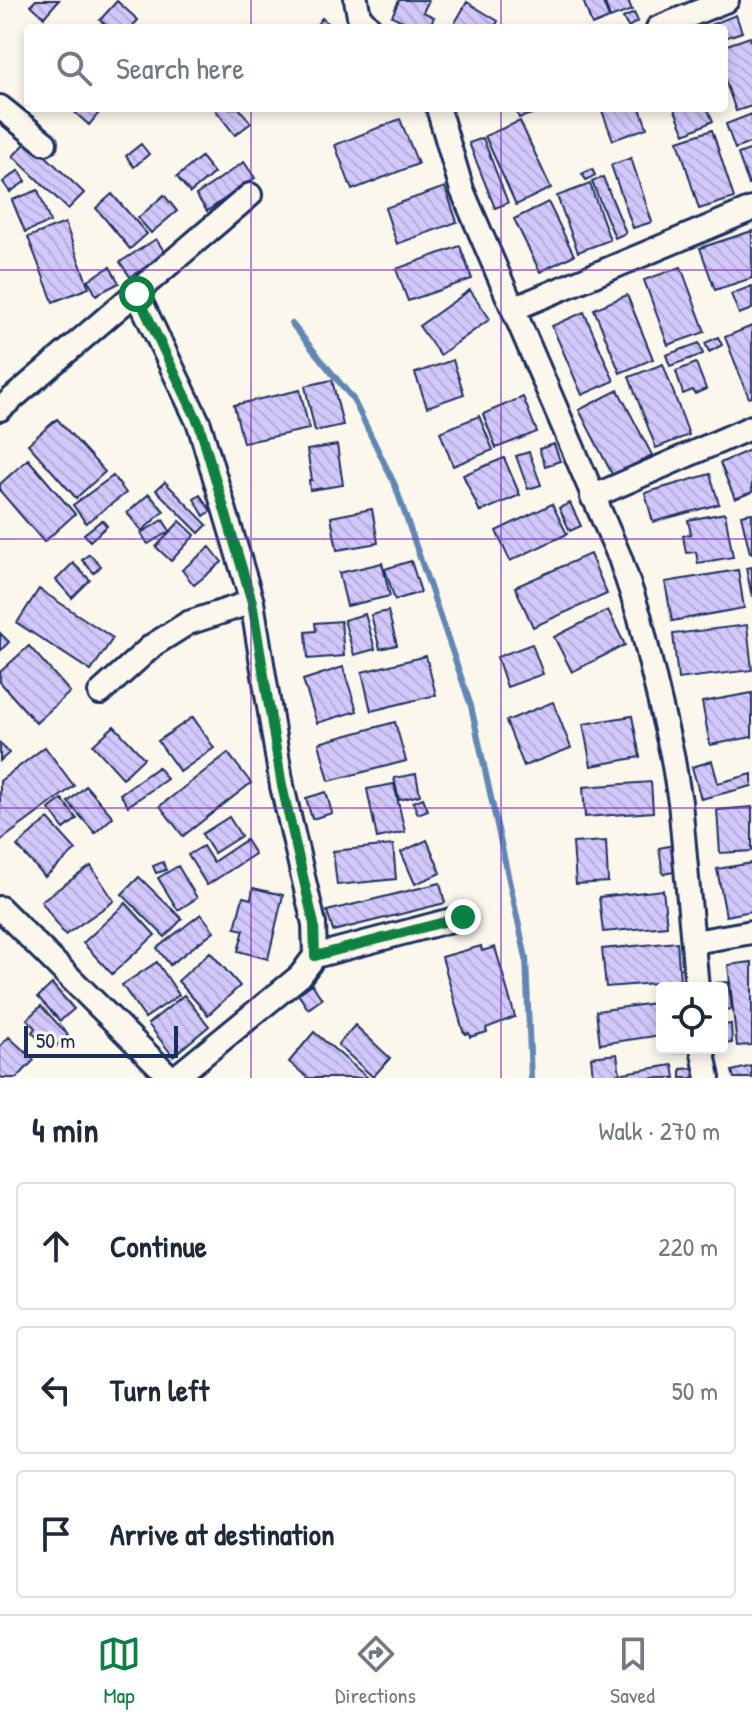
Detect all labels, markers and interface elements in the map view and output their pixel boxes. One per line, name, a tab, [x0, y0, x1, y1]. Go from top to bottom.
search box	[24, 24, 728, 112]
icon: search	[52, 46, 96, 90]
text: Search here	[116, 48, 244, 88]
route start	[119, 276, 155, 312]
route end	[445, 899, 481, 935]
map controls	[656, 982, 728, 1054]
button: locate	[656, 982, 728, 1054]
scale bar	[24, 1022, 178, 1058]
text: 50 m	[36, 1025, 75, 1055]
text: 4 min	[32, 1107, 99, 1153]
text: Walk · 270 m	[599, 1113, 720, 1148]
icon: ahead	[34, 1224, 78, 1268]
text: Continue	[110, 1226, 207, 1266]
text: 220 m	[658, 1229, 718, 1264]
icon: left	[34, 1368, 78, 1412]
text: Turn left	[110, 1370, 209, 1410]
text: 50 m	[672, 1373, 718, 1408]
icon: arrive	[34, 1512, 78, 1556]
text: Arrive at destination	[110, 1514, 335, 1554]
tab: Map	[97, 1632, 141, 1710]
tab: Directions	[335, 1632, 416, 1710]
tab: Saved	[610, 1632, 655, 1710]

